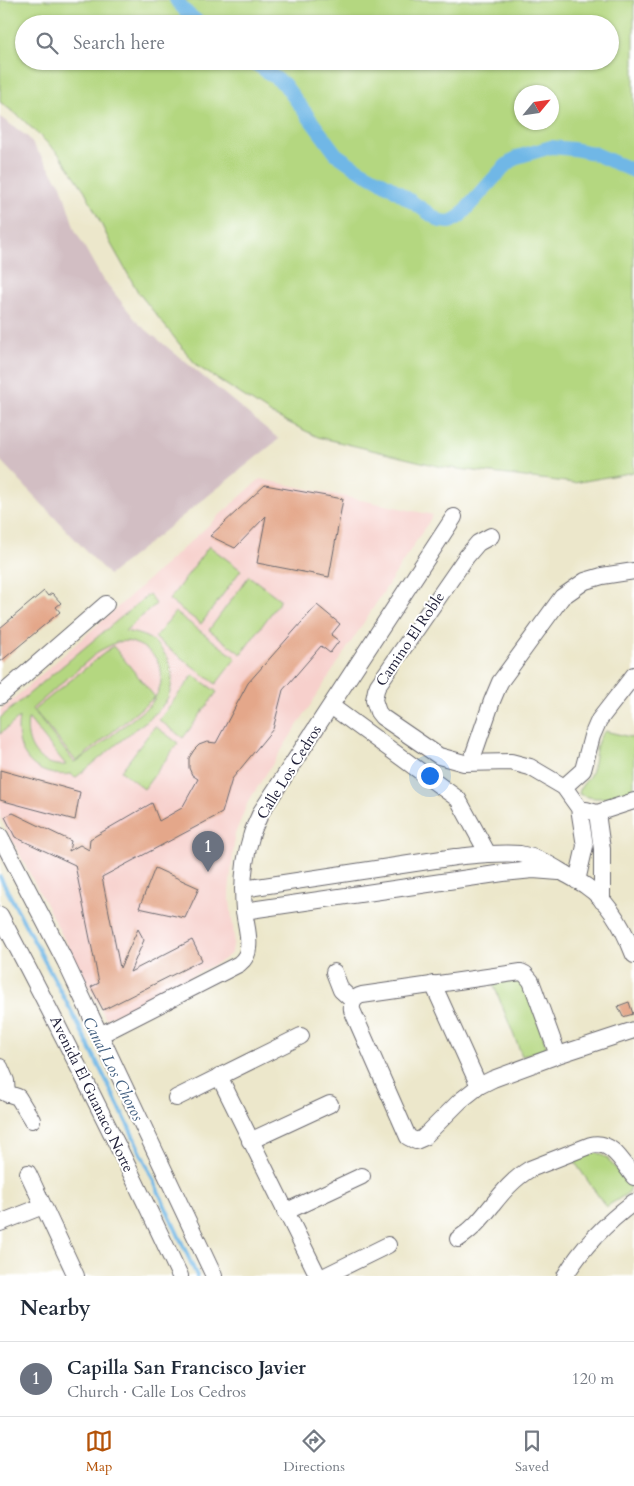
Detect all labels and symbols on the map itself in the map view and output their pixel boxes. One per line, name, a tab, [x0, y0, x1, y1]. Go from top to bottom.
north arrow	[514, 85, 559, 130]
street label: Camino El Roble	[371, 588, 449, 690]
street label: Calle Los Cedros	[252, 721, 326, 823]
your location	[417, 763, 443, 789]
pin: 1	[192, 831, 224, 872]
street label: Avenida El Guanaco Norte	[45, 1012, 139, 1176]
water label: Canal Los Choros	[77, 1013, 149, 1125]

